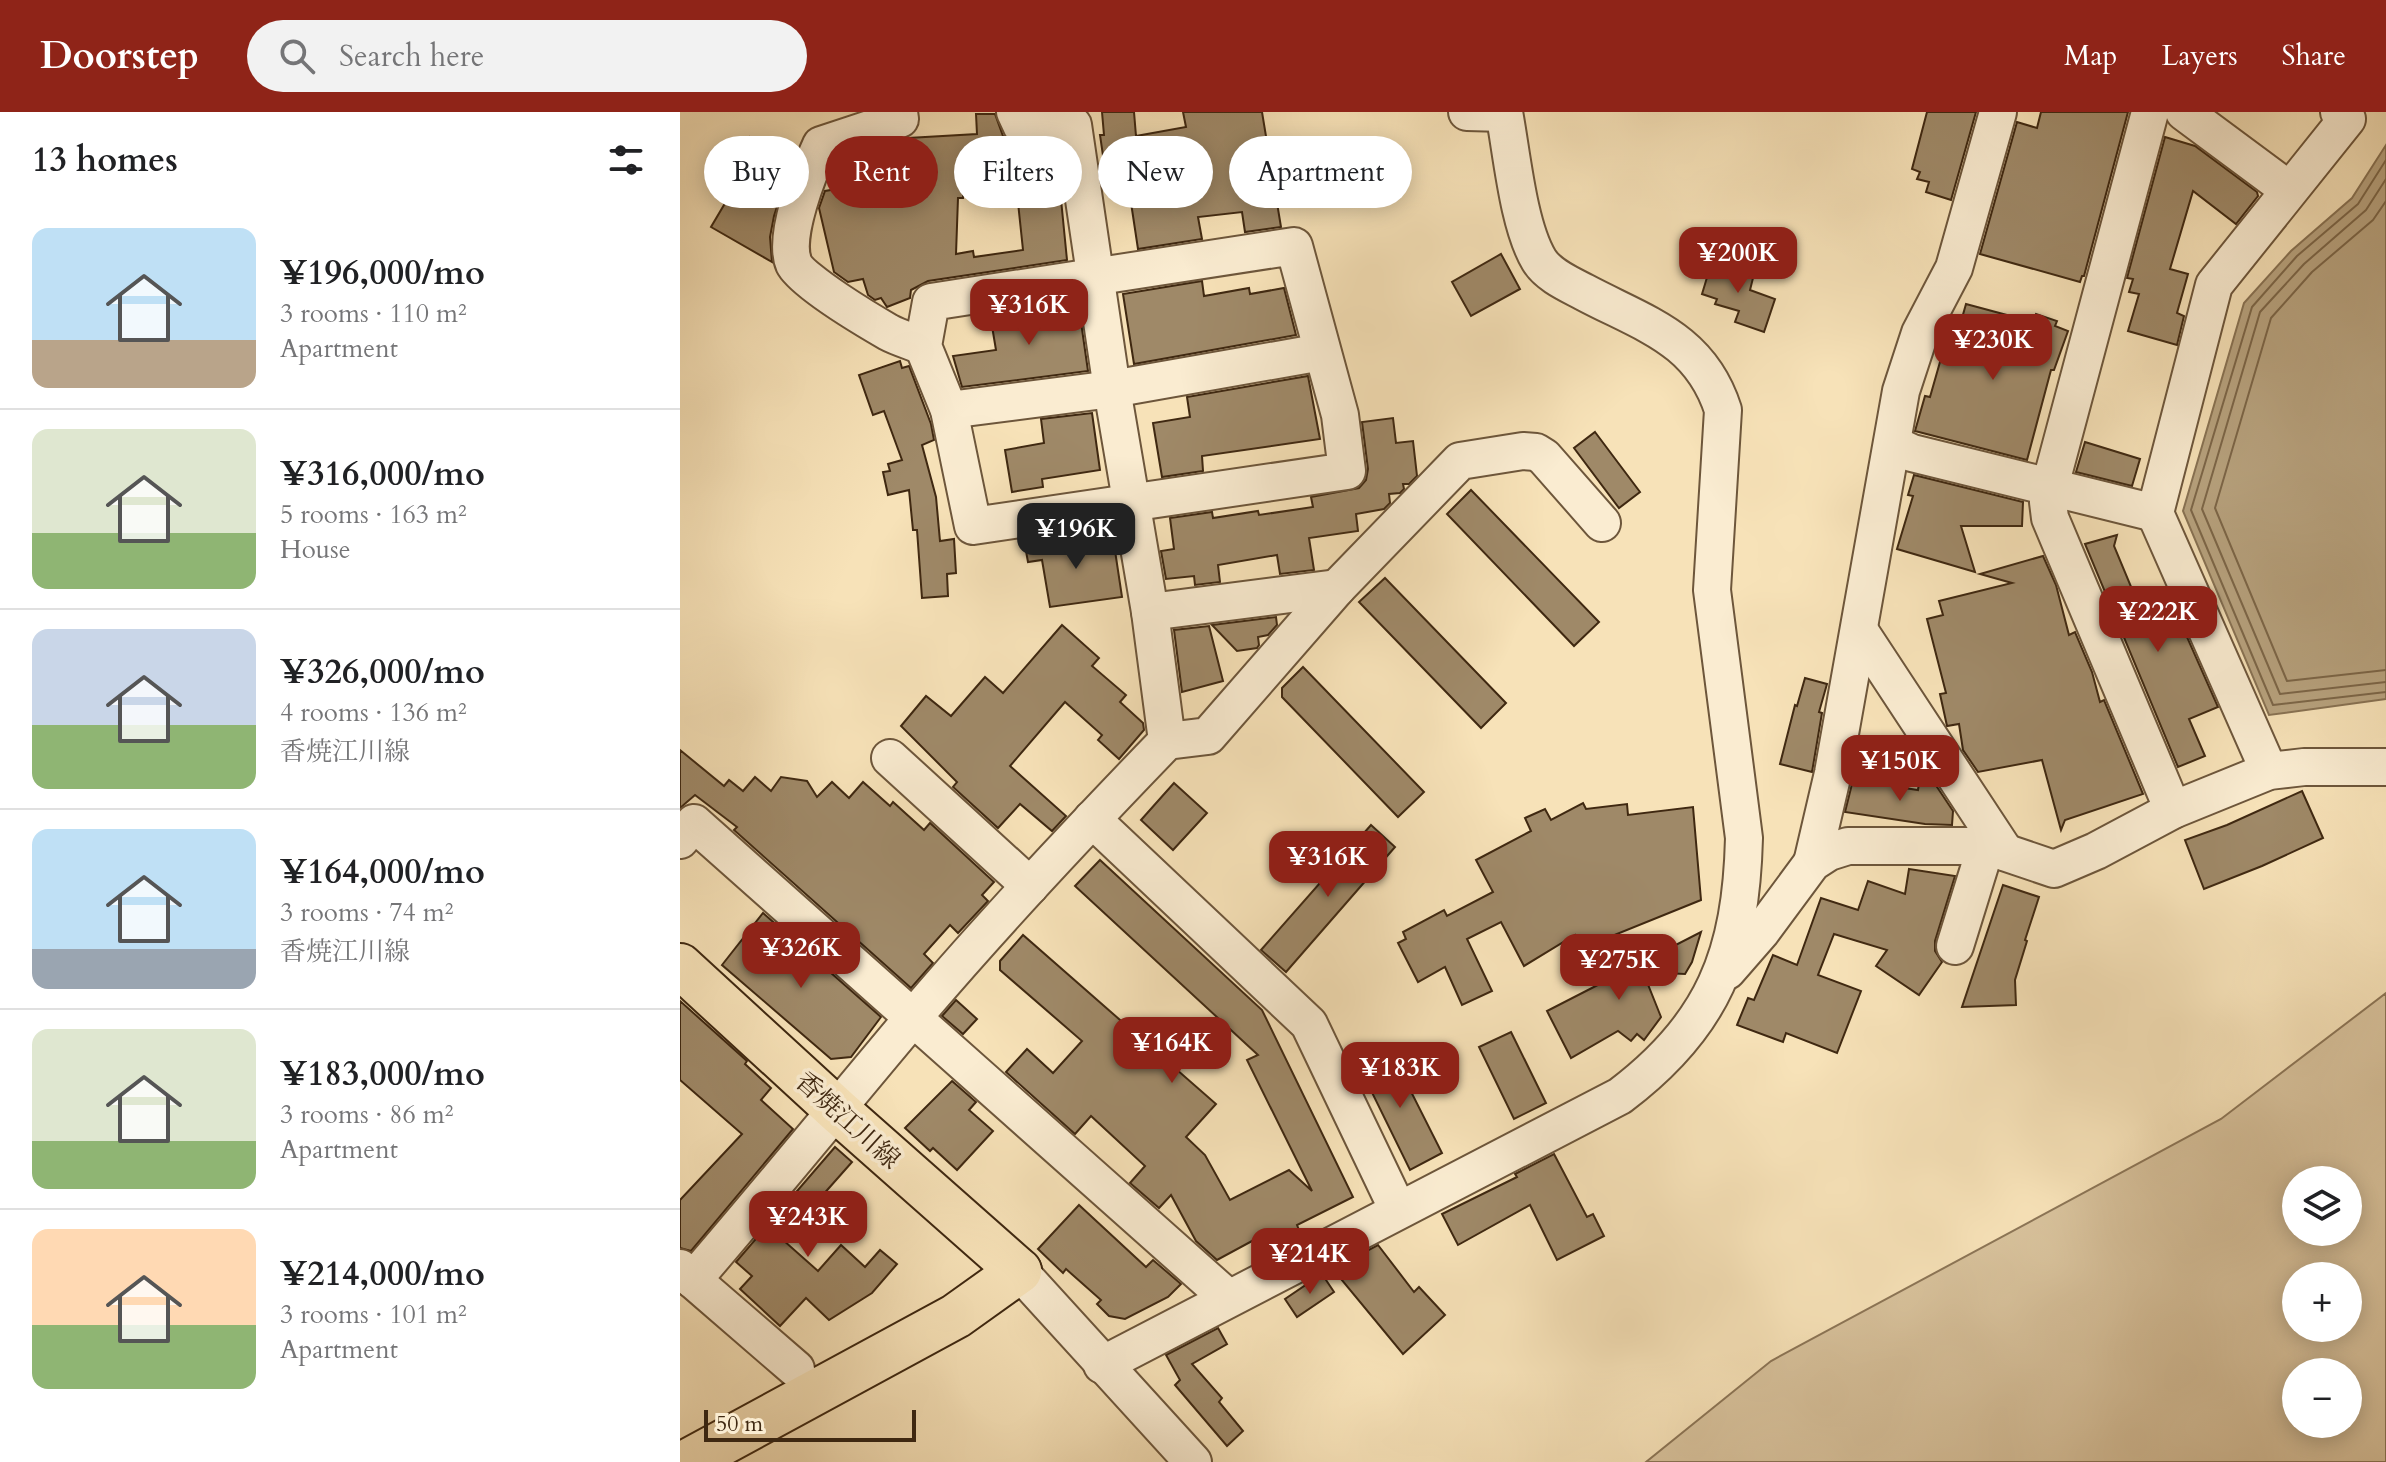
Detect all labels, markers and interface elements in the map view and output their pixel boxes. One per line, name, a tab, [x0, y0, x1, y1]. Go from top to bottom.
search box	[247, 20, 807, 92]
text: Doorstep	[40, 30, 199, 82]
icon: search	[275, 34, 319, 78]
text: Search here	[339, 36, 484, 77]
text: Map	[2064, 37, 2117, 75]
text: Layers	[2161, 37, 2238, 75]
text: Share	[2282, 37, 2346, 75]
chip: Buy	[704, 136, 809, 208]
chip: Rent	[825, 136, 938, 208]
chip: Filters	[954, 136, 1082, 208]
chip: New	[1098, 136, 1213, 208]
chip: Apartment	[1229, 136, 1412, 208]
text: 13 homes	[32, 137, 178, 183]
icon: filters	[604, 138, 648, 182]
pin: ¥200K	[1682, 227, 1794, 295]
text: ¥200K	[1697, 235, 1779, 270]
text: ¥196,000/mo	[280, 250, 485, 296]
icon: home	[96, 260, 192, 356]
pin: ¥316K	[973, 279, 1085, 347]
text: ¥316K	[988, 287, 1070, 322]
text: 3 rooms · 110 m²	[280, 296, 467, 331]
pin: ¥230K	[1937, 314, 2049, 382]
text: ¥230K	[1952, 322, 2034, 357]
text: Apartment	[280, 331, 398, 366]
text: ¥316,000/mo	[280, 451, 485, 497]
icon: home	[96, 461, 192, 557]
text: 5 rooms · 163 m²	[280, 497, 467, 532]
pin: ¥196K	[1020, 503, 1132, 571]
text: ¥196K	[1035, 511, 1117, 546]
text: House	[280, 532, 351, 567]
pin: ¥222K	[2102, 586, 2214, 654]
text: ¥222K	[2117, 594, 2199, 629]
text: ¥326,000/mo	[280, 649, 485, 695]
icon: home	[96, 661, 192, 757]
text: 4 rooms · 136 m²	[280, 695, 467, 730]
text: 香焼江川線	[280, 734, 410, 769]
pin: ¥150K	[1844, 735, 1956, 803]
text: ¥150K	[1859, 743, 1941, 778]
pin: ¥316K	[1272, 831, 1384, 899]
text: ¥316K	[1287, 839, 1369, 874]
text: ¥164,000/mo	[280, 849, 485, 895]
icon: home	[96, 861, 192, 957]
text: 3 rooms · 74 m²	[280, 895, 453, 930]
pin: ¥326K	[745, 922, 857, 990]
text: ¥326K	[760, 930, 842, 965]
text: 香焼江川線	[280, 934, 410, 969]
pin: ¥275K	[1563, 934, 1675, 1002]
text: ¥275K	[1578, 942, 1660, 977]
pin: ¥164K	[1116, 1017, 1228, 1085]
text: ¥164K	[1131, 1025, 1213, 1060]
pin: ¥183K	[1344, 1042, 1456, 1110]
text: ¥183K	[1359, 1050, 1441, 1085]
text: ¥183,000/mo	[280, 1051, 485, 1097]
icon: home	[96, 1061, 192, 1157]
street label: 香焼江川線	[788, 1064, 908, 1177]
text: 3 rooms · 86 m²	[280, 1097, 453, 1132]
text: Apartment	[280, 1132, 398, 1167]
map controls	[2282, 1166, 2362, 1438]
button: layers	[2282, 1166, 2362, 1246]
pin: ¥243K	[752, 1191, 864, 1259]
text: ¥243K	[767, 1199, 849, 1234]
pin: ¥214K	[1254, 1228, 1366, 1296]
text: ¥214K	[1269, 1236, 1351, 1271]
text: ¥214,000/mo	[280, 1251, 485, 1297]
icon: home	[96, 1261, 192, 1357]
button: +	[2282, 1262, 2362, 1342]
text: 3 rooms · 101 m²	[280, 1297, 467, 1332]
text: Apartment	[280, 1332, 398, 1367]
button: −	[2282, 1358, 2362, 1438]
scale bar	[704, 1406, 916, 1442]
text: 50 m	[716, 1409, 763, 1439]

